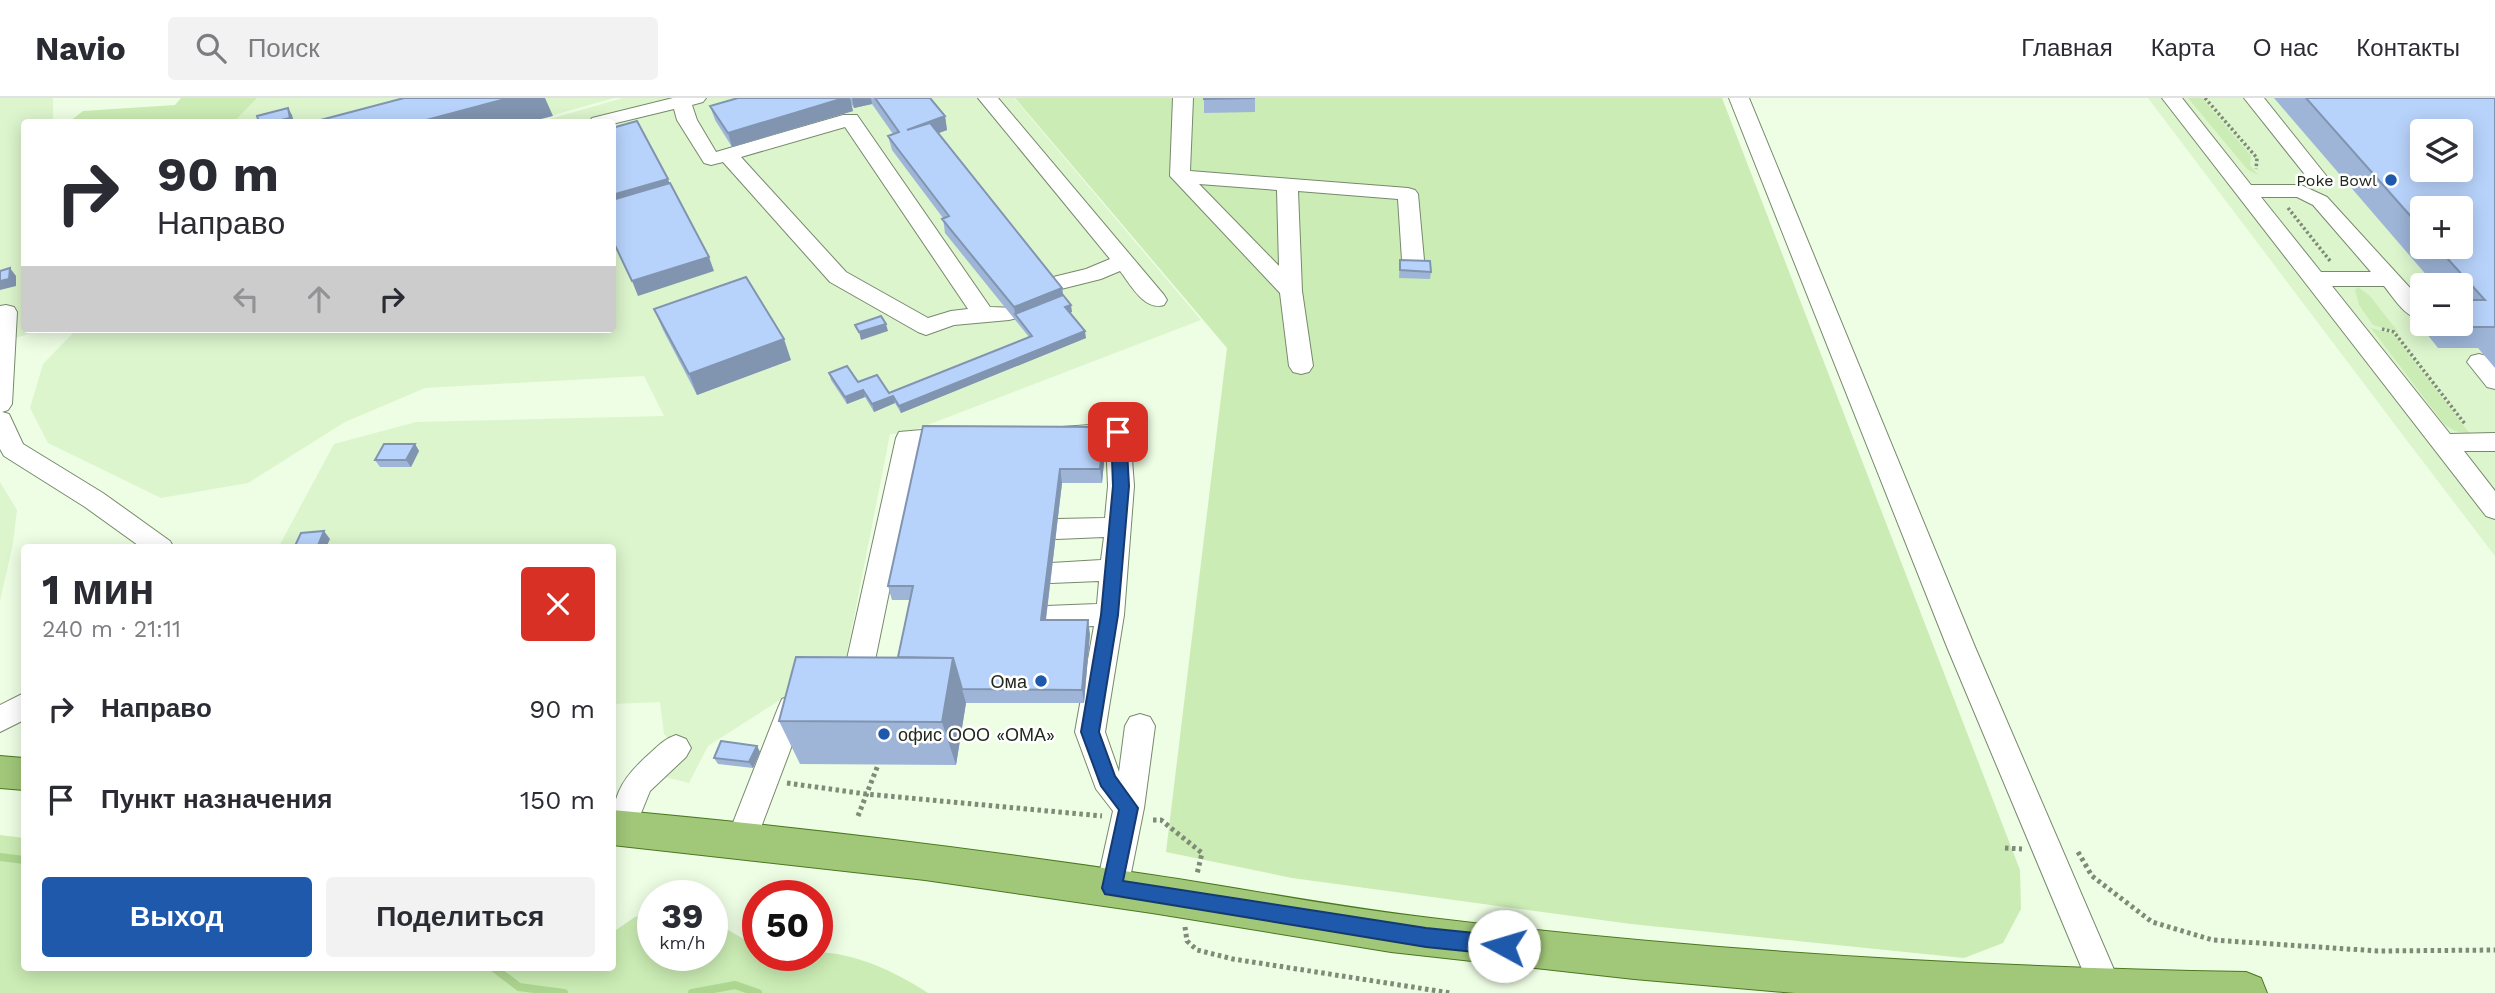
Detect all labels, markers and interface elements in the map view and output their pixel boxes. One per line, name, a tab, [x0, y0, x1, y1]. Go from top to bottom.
search box	[168, 17, 658, 80]
text: Navio	[35, 29, 126, 68]
icon: search	[192, 29, 230, 67]
text: Поиск	[248, 33, 320, 63]
text: Главная	[2021, 34, 2113, 62]
text: Карта	[2151, 34, 2215, 62]
text: О нас	[2253, 34, 2318, 62]
text: Контакты	[2356, 34, 2460, 62]
map controls	[2410, 119, 2473, 336]
button: layers	[2410, 119, 2473, 182]
text: 90 m	[157, 145, 279, 203]
icon: right	[42, 147, 133, 238]
place label: Poke Bowl	[2296, 171, 2377, 190]
marker: Poke Bowl	[2383, 172, 2399, 188]
button: +	[2410, 196, 2473, 259]
text: Направо	[157, 204, 285, 242]
button: −	[2410, 273, 2473, 336]
icon: left	[227, 280, 265, 318]
icon: ahead	[300, 280, 338, 318]
icon: right	[373, 280, 411, 318]
pin	[1088, 402, 1148, 462]
icon: arrive	[1099, 413, 1137, 451]
text: 1 мин	[42, 565, 154, 614]
button: close	[521, 567, 595, 641]
text: 240 m · 21:11	[42, 616, 181, 643]
place label: Ома	[991, 671, 1028, 692]
marker: Ома	[1033, 673, 1049, 689]
icon: right	[42, 690, 80, 728]
text: Направо	[101, 693, 212, 723]
text: 90 m	[529, 694, 595, 724]
place label: офис ООО «ОМА»	[898, 724, 1055, 745]
marker: офис ООО «ОМА»	[876, 726, 892, 742]
icon: arrive	[42, 781, 80, 819]
text: Пункт назначения	[101, 784, 332, 814]
text: 150 m	[520, 785, 595, 815]
button: Выход	[42, 877, 312, 957]
button: Поделиться	[326, 877, 595, 957]
speed limit sign: 50	[742, 880, 833, 971]
text: 39	[661, 895, 704, 937]
position arrow	[1467, 909, 1541, 983]
text: km/h	[659, 932, 706, 953]

